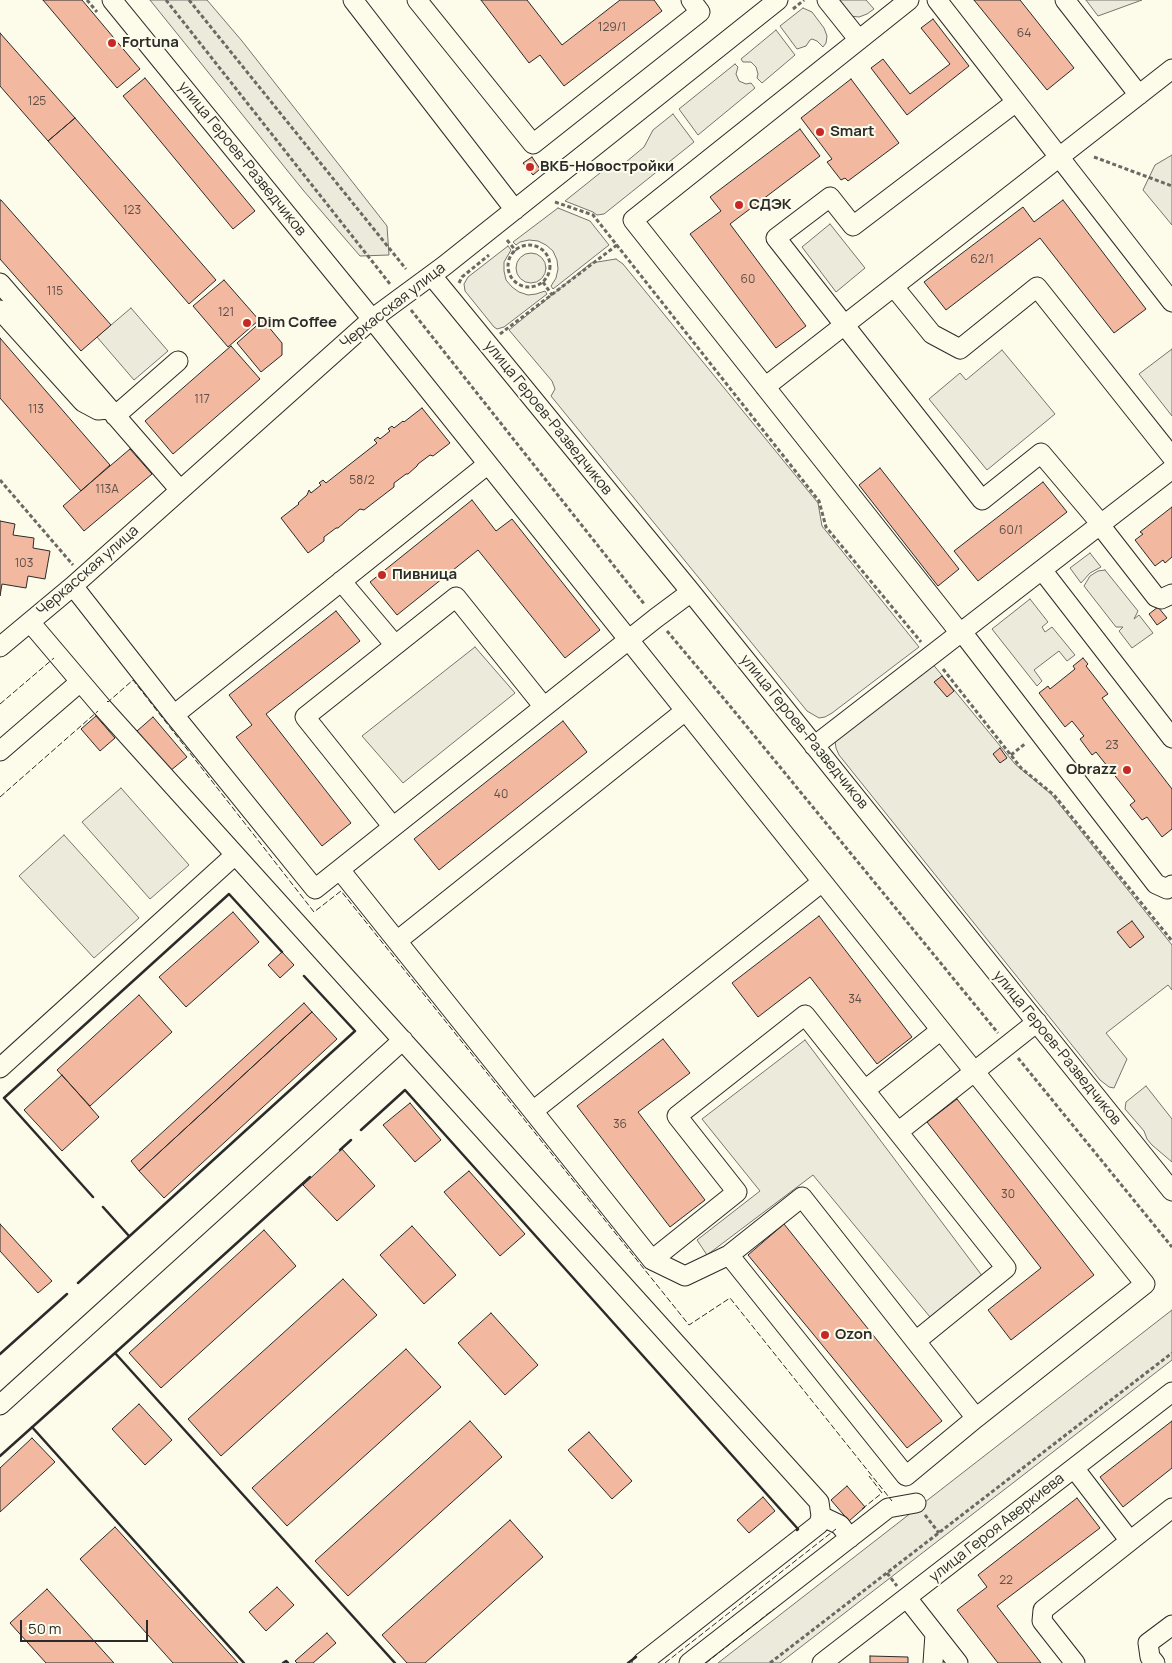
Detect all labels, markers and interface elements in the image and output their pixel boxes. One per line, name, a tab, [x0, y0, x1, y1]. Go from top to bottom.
house number: 129/1	[598, 21, 626, 35]
house number: 64	[1017, 27, 1031, 41]
place label: Fortuna	[122, 34, 179, 52]
marker: Fortuna	[106, 37, 118, 49]
street label: улица Героев-Разведчиков	[174, 78, 310, 240]
house number: 125	[28, 95, 46, 109]
place label: Smart	[830, 123, 874, 141]
marker: Smart	[814, 126, 826, 138]
place label: ВКБ-Новостройки	[540, 158, 674, 176]
marker: ВКБ-Новостройки	[524, 161, 536, 173]
place label: СДЭК	[749, 196, 792, 214]
marker: СДЭК	[733, 199, 745, 211]
house number: 123	[123, 204, 141, 218]
house number: 62/1	[970, 253, 994, 267]
street label: Черкасская улица	[337, 259, 449, 353]
house number: 60	[741, 273, 755, 287]
house number: 115	[47, 285, 63, 299]
house number: 121	[218, 306, 234, 320]
place label: Dim Coffee	[257, 314, 337, 332]
marker: Dim Coffee	[241, 317, 253, 329]
street label: улица Героев-Разведчиков	[480, 337, 616, 499]
house number: 117	[194, 393, 210, 407]
house number: 113	[28, 403, 44, 417]
house number: 58/2	[349, 474, 375, 488]
house number: 113А	[95, 483, 119, 497]
street label: Черкасская улица	[33, 522, 143, 620]
house number: 60/1	[999, 524, 1023, 538]
house number: 103	[15, 557, 33, 571]
place label: Пивница	[392, 566, 457, 584]
marker: Пивница	[376, 569, 388, 581]
street label: улица Героев-Разведчиков	[736, 651, 872, 813]
house number: 23	[1105, 739, 1119, 753]
place label: Obrazz	[1066, 761, 1117, 779]
marker: Obrazz	[1121, 764, 1133, 776]
house number: 40	[494, 788, 508, 802]
street label: улица Героев-Разведчиков	[989, 967, 1125, 1129]
house number: 34	[848, 993, 862, 1007]
house number: 36	[613, 1118, 627, 1132]
house number: 30	[1001, 1188, 1015, 1202]
place label: Ozon	[835, 1326, 872, 1344]
marker: Ozon	[819, 1329, 831, 1341]
street label: улица Героя Аверкиева	[926, 1470, 1068, 1586]
house number: 22	[999, 1574, 1013, 1588]
scale bar	[22, 1610, 150, 1642]
text: 50 m	[28, 1618, 62, 1639]

